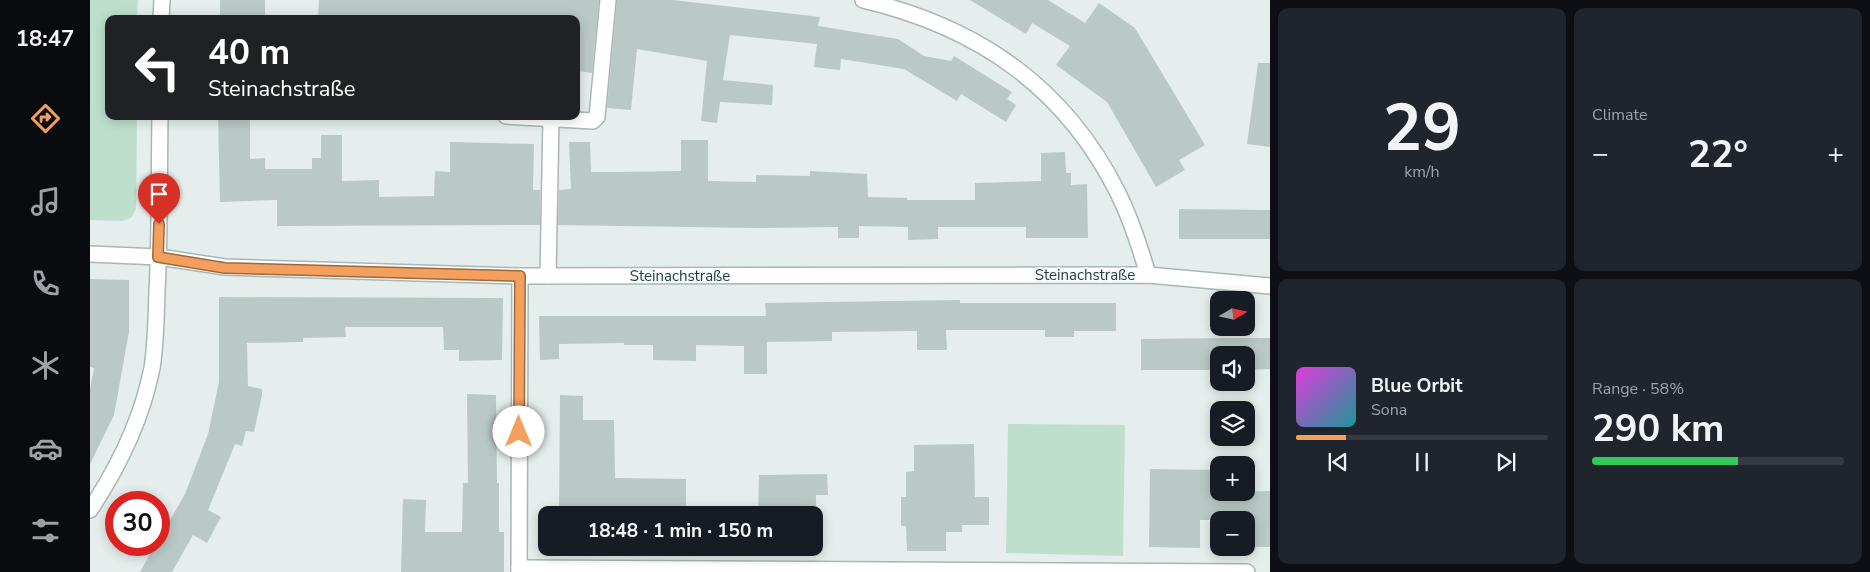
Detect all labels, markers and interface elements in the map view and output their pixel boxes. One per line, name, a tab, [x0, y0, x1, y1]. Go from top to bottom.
text: 18:47	[16, 24, 74, 54]
text: 40 m	[208, 29, 290, 76]
icon: left	[125, 35, 190, 100]
text: Steinachstraße	[208, 74, 356, 104]
text: 29	[1383, 84, 1461, 173]
icon: directions	[28, 101, 63, 136]
text: Climate	[1592, 104, 1647, 126]
text: 22°	[1688, 129, 1748, 180]
text: −	[1592, 135, 1609, 173]
text: +	[1827, 135, 1844, 173]
text: km/h	[1404, 161, 1440, 183]
pin	[138, 173, 180, 224]
icon: arrive	[145, 180, 173, 208]
icon: music	[28, 184, 63, 219]
street label: Steinachstraße	[1035, 265, 1135, 285]
icon: phone	[28, 266, 63, 301]
street label: Steinachstraße	[630, 266, 730, 286]
north arrow	[1210, 291, 1255, 336]
map controls	[1210, 291, 1255, 556]
button: sound	[1210, 346, 1255, 391]
icon: climate	[28, 348, 63, 383]
text: Blue Orbit	[1371, 373, 1462, 399]
text: Range · 58%	[1592, 378, 1684, 400]
text: Sona	[1371, 399, 1407, 421]
button: layers	[1210, 401, 1255, 446]
text: 290 km	[1592, 403, 1724, 454]
position arrow	[492, 405, 544, 457]
icon: car	[28, 431, 63, 466]
icon: previous	[1324, 448, 1352, 476]
icon: pause	[1408, 448, 1436, 476]
icon: next	[1492, 448, 1520, 476]
button: +	[1210, 456, 1255, 501]
speed limit sign: 30	[105, 491, 170, 556]
button: −	[1210, 511, 1255, 556]
icon: filters	[28, 513, 63, 548]
text: 18:48 · 1 min · 150 m	[588, 518, 773, 544]

